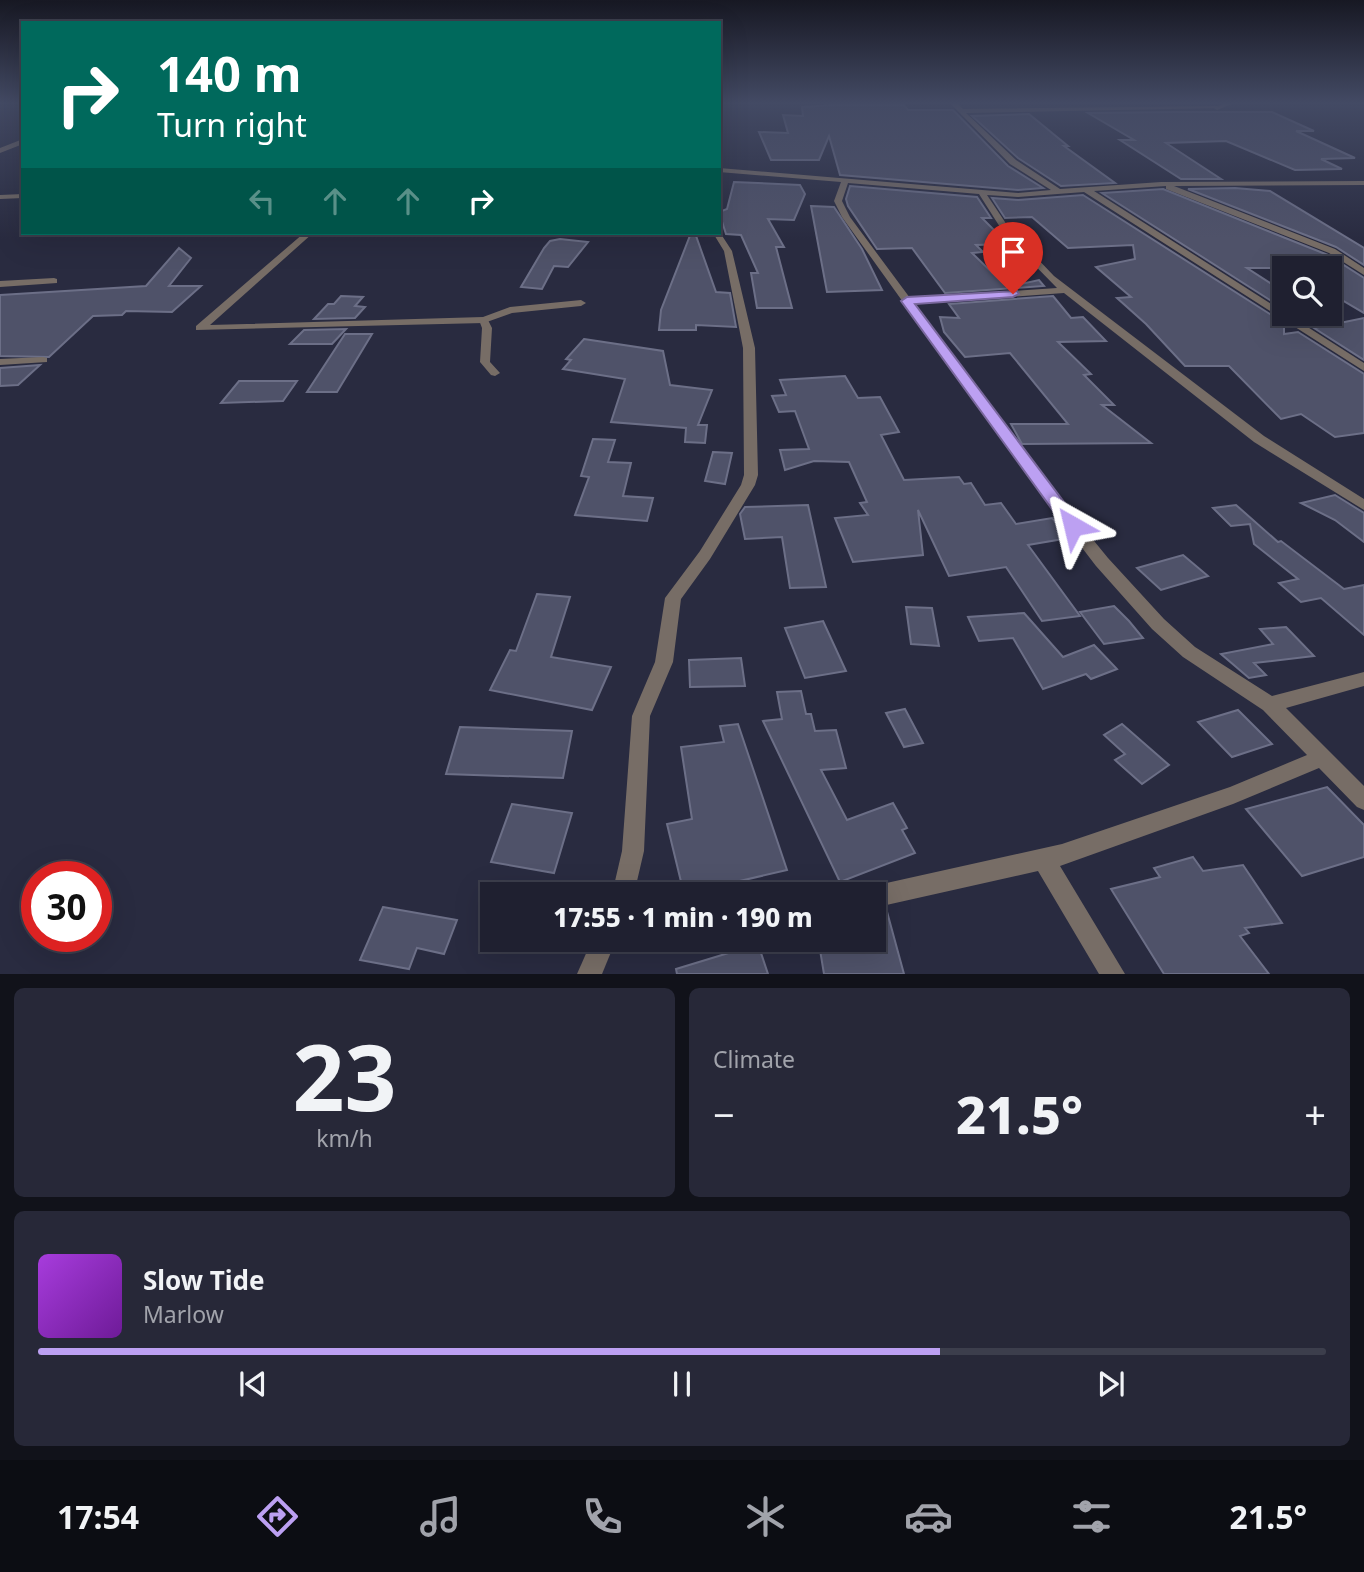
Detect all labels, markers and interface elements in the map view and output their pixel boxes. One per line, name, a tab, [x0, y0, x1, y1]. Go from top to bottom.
text: 140 m	[157, 40, 302, 106]
icon: right	[42, 49, 133, 140]
text: Turn right	[157, 103, 307, 146]
icon: left	[243, 182, 281, 220]
icon: ahead	[316, 182, 354, 220]
icon: ahead	[389, 182, 427, 220]
icon: right	[462, 182, 500, 220]
pin	[983, 222, 1043, 294]
icon: arrive	[994, 233, 1032, 271]
map controls	[1272, 256, 1342, 326]
button: search	[1272, 256, 1342, 326]
position arrow	[1036, 489, 1110, 563]
speed limit sign: 30	[21, 861, 112, 952]
text: 17:55 · 1 min · 190 m	[553, 899, 813, 935]
text: 23	[292, 1014, 397, 1138]
text: Climate	[713, 1043, 795, 1075]
text: 21.5°	[956, 1078, 1083, 1149]
text: −	[713, 1088, 735, 1140]
text: +	[1304, 1088, 1326, 1140]
text: km/h	[316, 1122, 373, 1154]
text: Slow Tide	[143, 1262, 265, 1298]
text: Marlow	[143, 1298, 224, 1330]
icon: previous	[234, 1365, 272, 1403]
icon: pause	[663, 1365, 701, 1403]
icon: next	[1092, 1365, 1130, 1403]
icon: directions	[253, 1492, 302, 1541]
icon: music	[416, 1492, 465, 1541]
icon: phone	[578, 1492, 627, 1541]
icon: climate	[741, 1492, 790, 1541]
icon: car	[904, 1492, 953, 1541]
icon: filters	[1067, 1492, 1116, 1541]
text: 17:54	[57, 1495, 139, 1538]
text: 21.5°	[1230, 1495, 1307, 1538]

